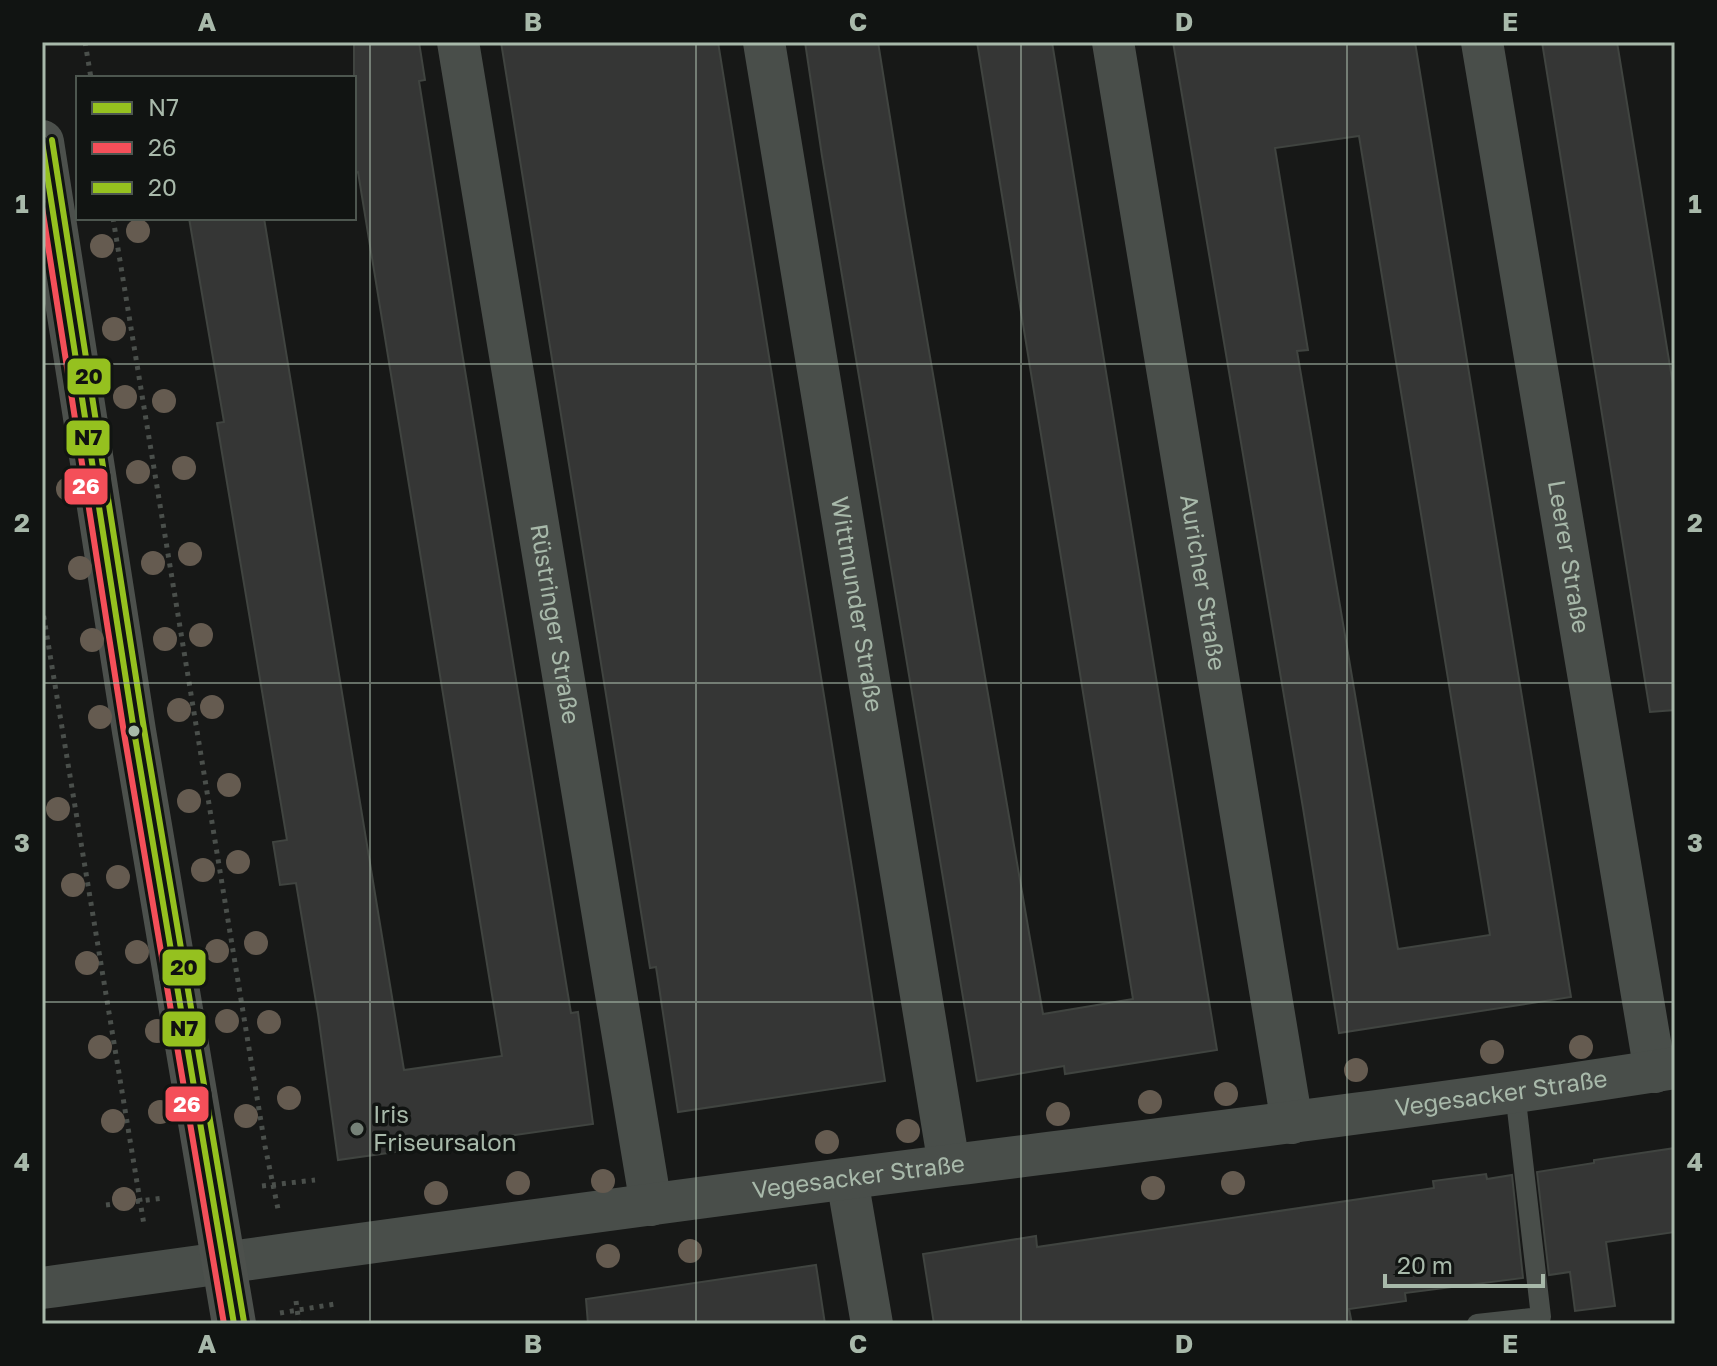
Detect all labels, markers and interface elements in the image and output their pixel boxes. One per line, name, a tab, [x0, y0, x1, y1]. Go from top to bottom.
text: A	[198, 6, 217, 37]
text: B	[524, 6, 542, 37]
text: C	[849, 6, 867, 37]
text: D	[1175, 6, 1193, 37]
text: E	[1502, 6, 1518, 37]
legend	[76, 76, 356, 220]
text: N7	[148, 92, 179, 121]
text: 26	[148, 132, 176, 161]
text: 20	[148, 172, 177, 201]
text: 1	[15, 188, 29, 219]
text: 1	[1688, 188, 1702, 219]
line badge: 20	[66, 357, 112, 396]
text: 20	[75, 362, 103, 389]
line badge: N7	[65, 419, 111, 457]
text: N7	[74, 423, 102, 450]
line badge: 26	[63, 467, 109, 506]
text: 26	[72, 472, 100, 499]
street label: Leerer Straße	[1543, 478, 1597, 635]
street label: Auricher Straße	[1175, 492, 1233, 673]
street label: Wittmunder Straße	[826, 494, 890, 714]
text: 2	[14, 507, 30, 538]
text: 2	[1687, 507, 1703, 538]
street label: Rüstringer Straße	[525, 522, 587, 726]
unlabelled marker	[126, 723, 142, 739]
text: 3	[14, 827, 30, 858]
text: 3	[1687, 827, 1703, 858]
line badge: 20	[161, 948, 207, 987]
text: 20	[170, 953, 198, 980]
line badge: N7	[161, 1010, 207, 1048]
text: N7	[170, 1014, 198, 1041]
street label: Vegesacker Straße	[1393, 1063, 1609, 1121]
line badge: 26	[164, 1085, 210, 1123]
text: 26	[173, 1090, 201, 1117]
place label: Iris Friseursalon	[373, 1099, 516, 1156]
marker: Iris Friseursalon	[348, 1120, 366, 1138]
text: 4	[14, 1146, 30, 1177]
text: 4	[1687, 1146, 1703, 1177]
street label: Vegesacker Straße	[750, 1148, 966, 1204]
scale bar	[1385, 1238, 1543, 1288]
text: 20 m	[1397, 1250, 1453, 1279]
text: A	[198, 1328, 217, 1359]
text: B	[524, 1328, 542, 1359]
text: C	[849, 1328, 867, 1359]
text: D	[1175, 1328, 1193, 1359]
text: E	[1502, 1328, 1518, 1359]

